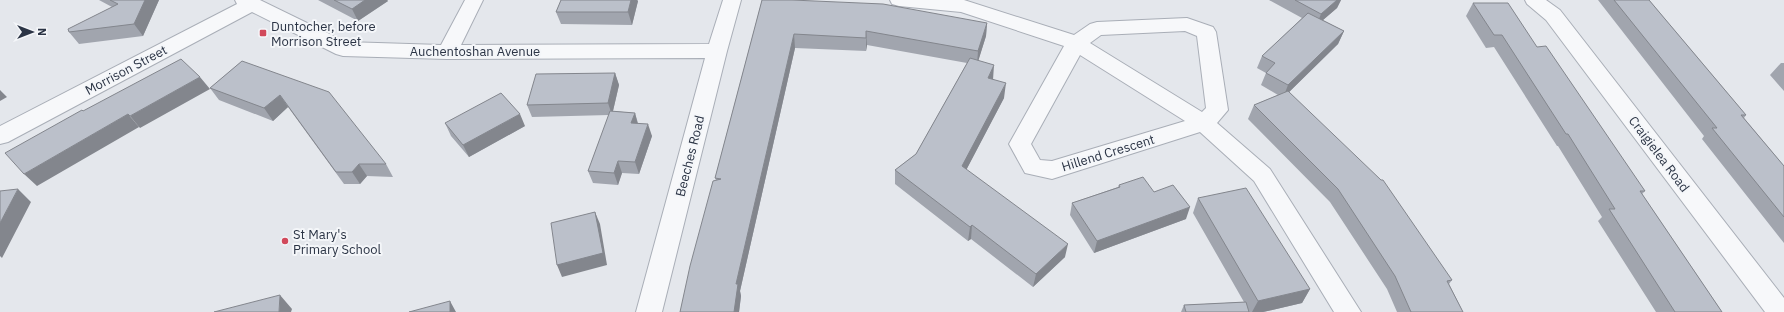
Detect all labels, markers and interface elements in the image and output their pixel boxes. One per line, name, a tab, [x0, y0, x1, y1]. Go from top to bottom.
north arrow	[12, 12, 52, 52]
place label: Duntocher, before Morrison Street	[271, 18, 376, 50]
text: N	[35, 28, 49, 36]
marker: Duntocher, before Morrison Street	[258, 28, 268, 38]
street label: Morrison Street	[82, 41, 170, 99]
street label: Auchentoshan Avenue	[410, 43, 540, 60]
street label: Craigielea Road	[1625, 113, 1693, 195]
street label: Beeches Road	[672, 114, 708, 198]
street label: Hillend Crescent	[1059, 131, 1157, 175]
place label: St Mary's Primary School	[293, 226, 382, 258]
marker: St Mary's Primary School	[280, 236, 290, 246]

